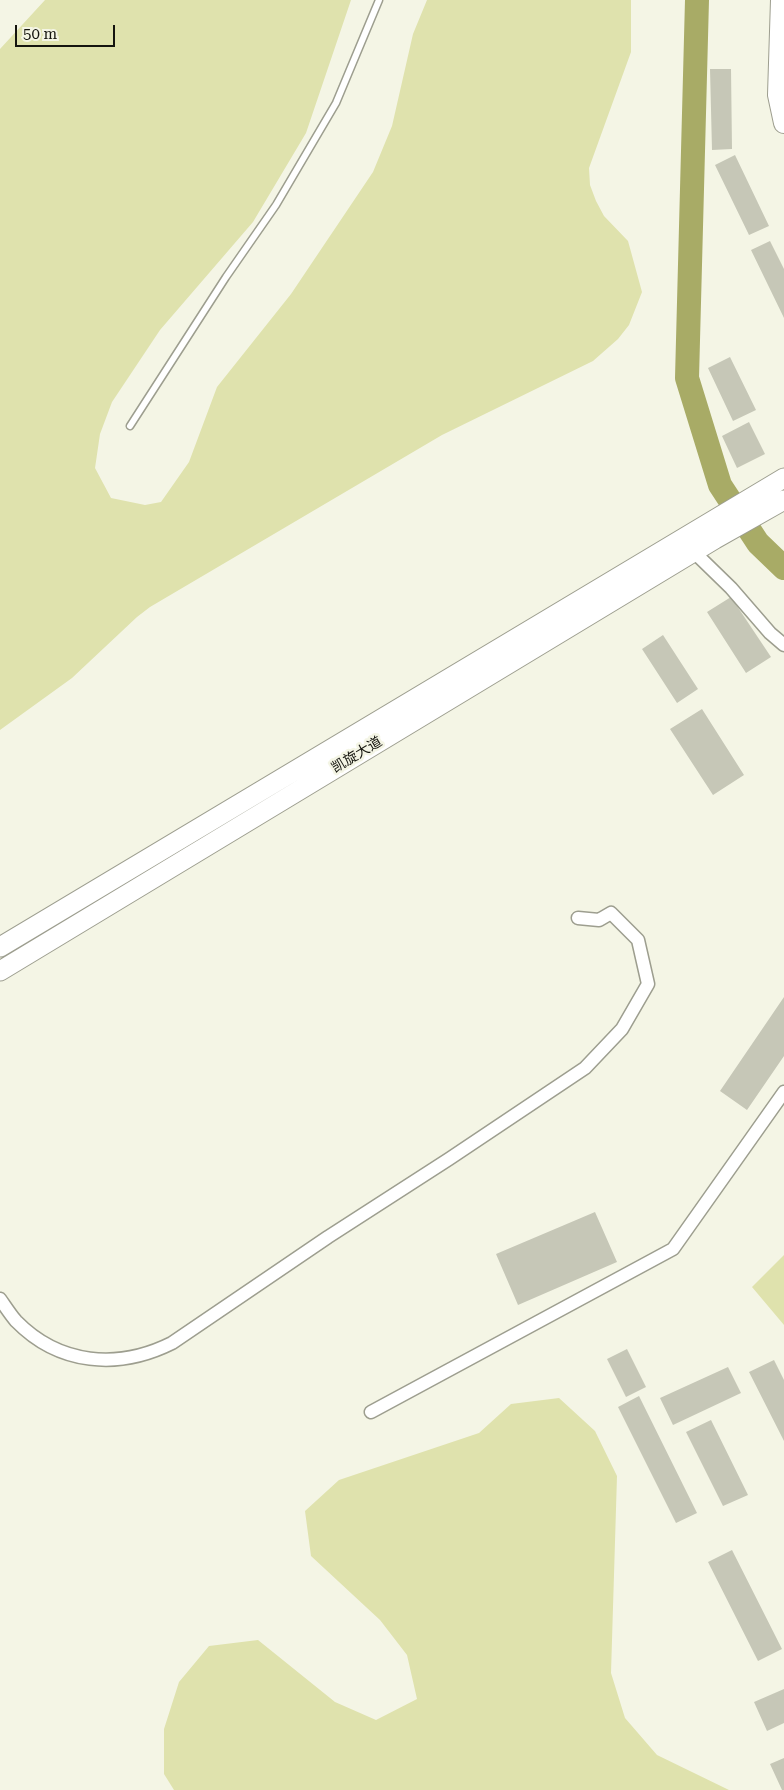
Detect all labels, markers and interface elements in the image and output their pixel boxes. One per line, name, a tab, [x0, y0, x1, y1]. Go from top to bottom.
scale bar	[18, 15, 118, 47]
text: 50 m	[23, 25, 57, 43]
street label: 凯旋大道	[329, 733, 385, 777]

